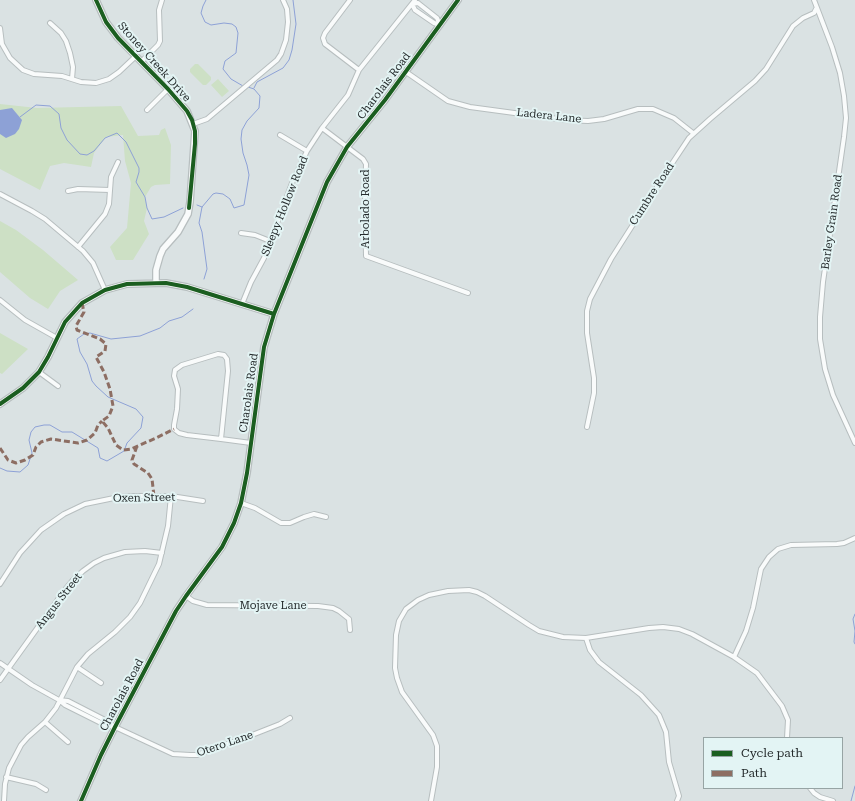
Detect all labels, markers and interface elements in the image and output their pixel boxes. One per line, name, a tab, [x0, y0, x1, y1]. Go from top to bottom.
street label: Stoney Creek Drive	[115, 19, 193, 105]
street label: Charolais Road	[355, 50, 413, 122]
street label: Ladera Lane	[516, 106, 582, 126]
street label: Sleepy Hollow Road	[259, 154, 311, 258]
street label: Cumbre Road	[627, 160, 677, 228]
street label: Arbolado Road	[359, 170, 373, 248]
street label: Barley Grain Road	[819, 174, 845, 270]
street label: Charolais Road	[237, 352, 261, 434]
street label: Oxen Street	[113, 491, 175, 505]
street label: Angus Street	[33, 570, 85, 632]
street label: Mojave Lane	[239, 599, 307, 613]
street label: Charolais Road	[97, 657, 147, 733]
street label: Otero Lane	[195, 728, 255, 760]
legend	[703, 737, 843, 789]
text: Cycle path	[741, 746, 803, 760]
text: Path	[741, 766, 767, 780]

